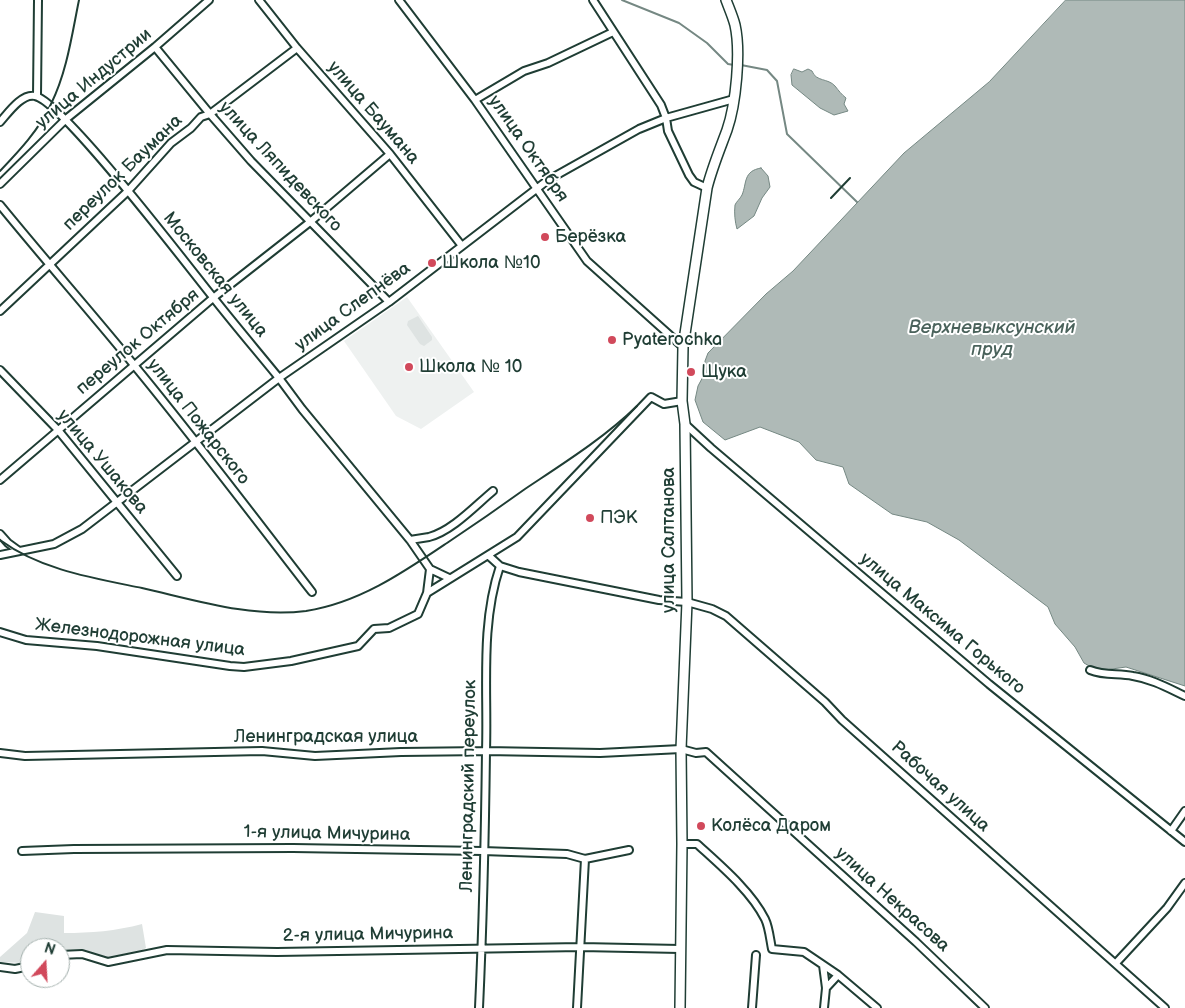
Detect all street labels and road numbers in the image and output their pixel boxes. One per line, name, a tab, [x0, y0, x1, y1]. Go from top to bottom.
street label: улица Индустрии	[32, 24, 156, 134]
street label: улица Баумана	[322, 57, 424, 169]
street label: улица Октября	[483, 91, 573, 207]
street label: улица Ляпидевского	[214, 97, 346, 237]
street label: переулок Баумана	[59, 110, 187, 236]
street label: Московская улица	[158, 208, 272, 342]
street label: улица Слепнёва	[291, 258, 415, 356]
street label: переулок Октября	[72, 284, 204, 400]
street label: улица Пожарского	[142, 355, 254, 489]
street label: улица Ушакова	[52, 405, 152, 519]
street label: улица Салтанова	[658, 467, 680, 613]
street label: улица Максима Горького	[855, 549, 1029, 699]
street label: Железнодорожная улица	[34, 614, 246, 662]
street label: Ленинградский переулок	[456, 680, 482, 892]
street label: Ленинградская улица	[234, 726, 418, 748]
street label: Рабочая улица	[886, 737, 994, 837]
street label: 1-я улица Мичурина	[243, 822, 411, 846]
street label: улица Некрасова	[830, 843, 954, 957]
street label: 2-я улица Мичурина	[283, 923, 453, 947]

